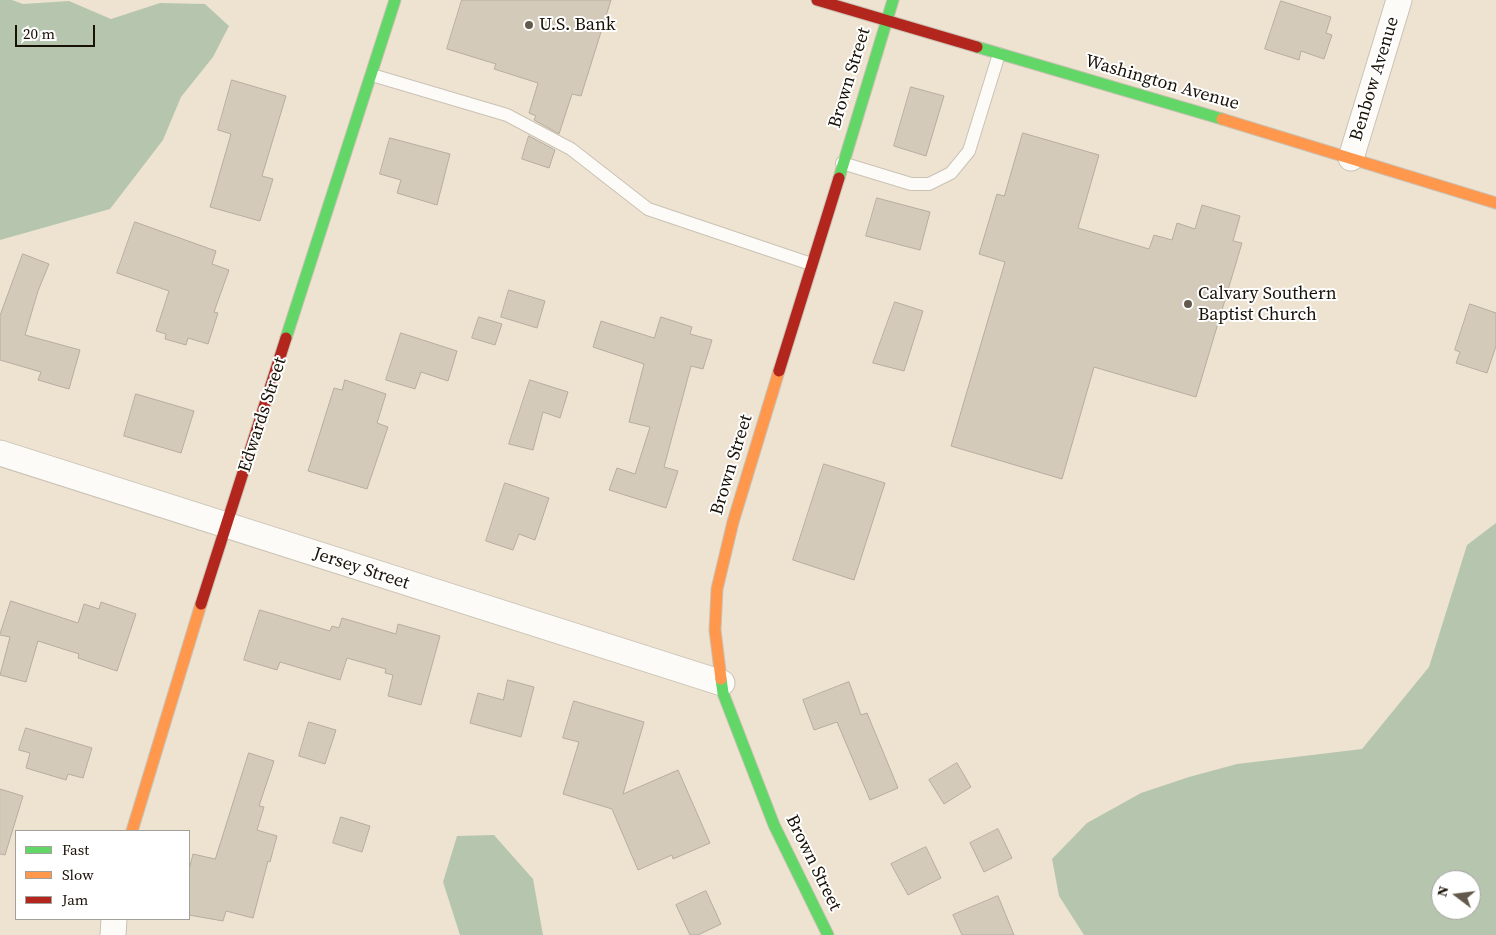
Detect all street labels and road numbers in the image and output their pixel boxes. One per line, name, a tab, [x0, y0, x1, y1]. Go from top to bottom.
street label: Benbow Avenue	[1346, 14, 1404, 144]
street label: Brown Street	[824, 25, 876, 131]
street label: Washington Avenue	[1083, 51, 1241, 115]
street label: Edwards Street	[234, 355, 292, 475]
street label: Brown Street	[706, 412, 758, 518]
street label: Jersey Street	[310, 543, 412, 595]
street label: Brown Street	[780, 812, 846, 914]

